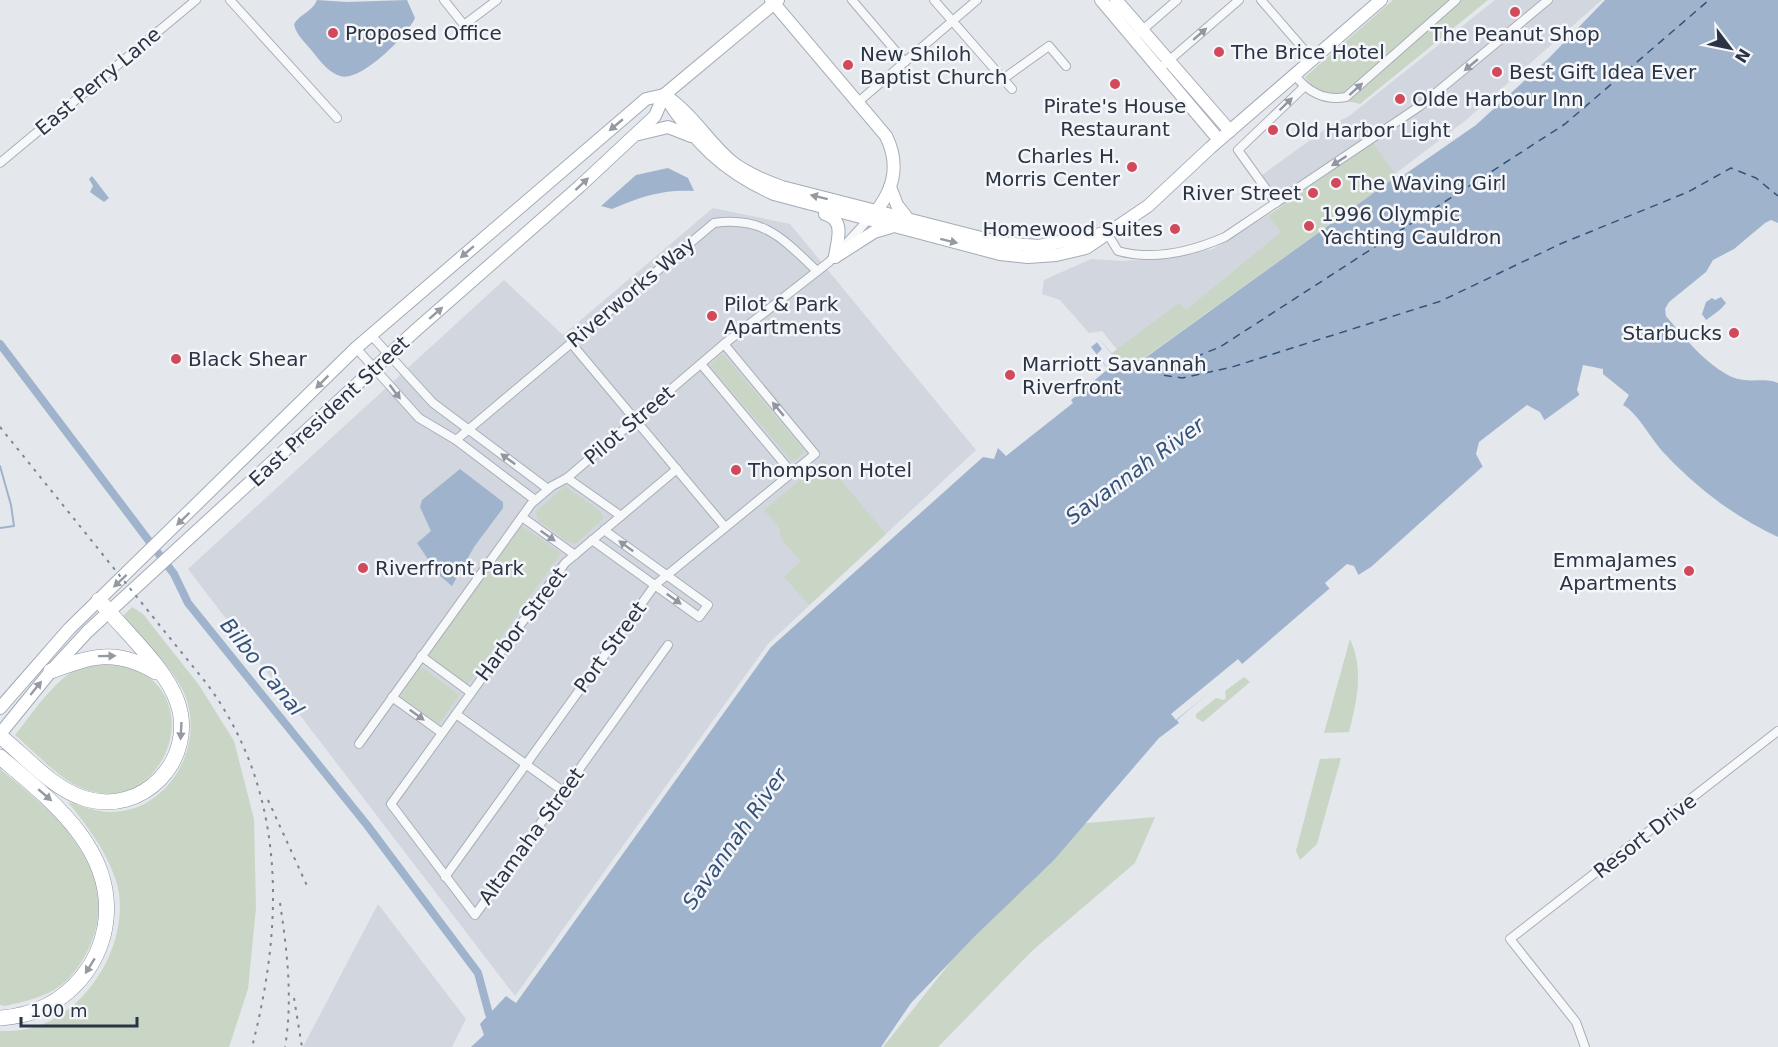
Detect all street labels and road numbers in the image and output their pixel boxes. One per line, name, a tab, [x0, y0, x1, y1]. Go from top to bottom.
street label: East Perry Lane	[31, 22, 165, 140]
street label: Riverworks Way	[562, 231, 700, 352]
street label: East President Street	[244, 331, 414, 491]
street label: Pilot Street	[579, 380, 679, 470]
street label: Harbor Street	[471, 562, 572, 685]
street label: Port Street	[569, 597, 651, 697]
street label: Altamaha Street	[473, 763, 589, 909]
street label: Resort Drive	[1589, 788, 1701, 884]

